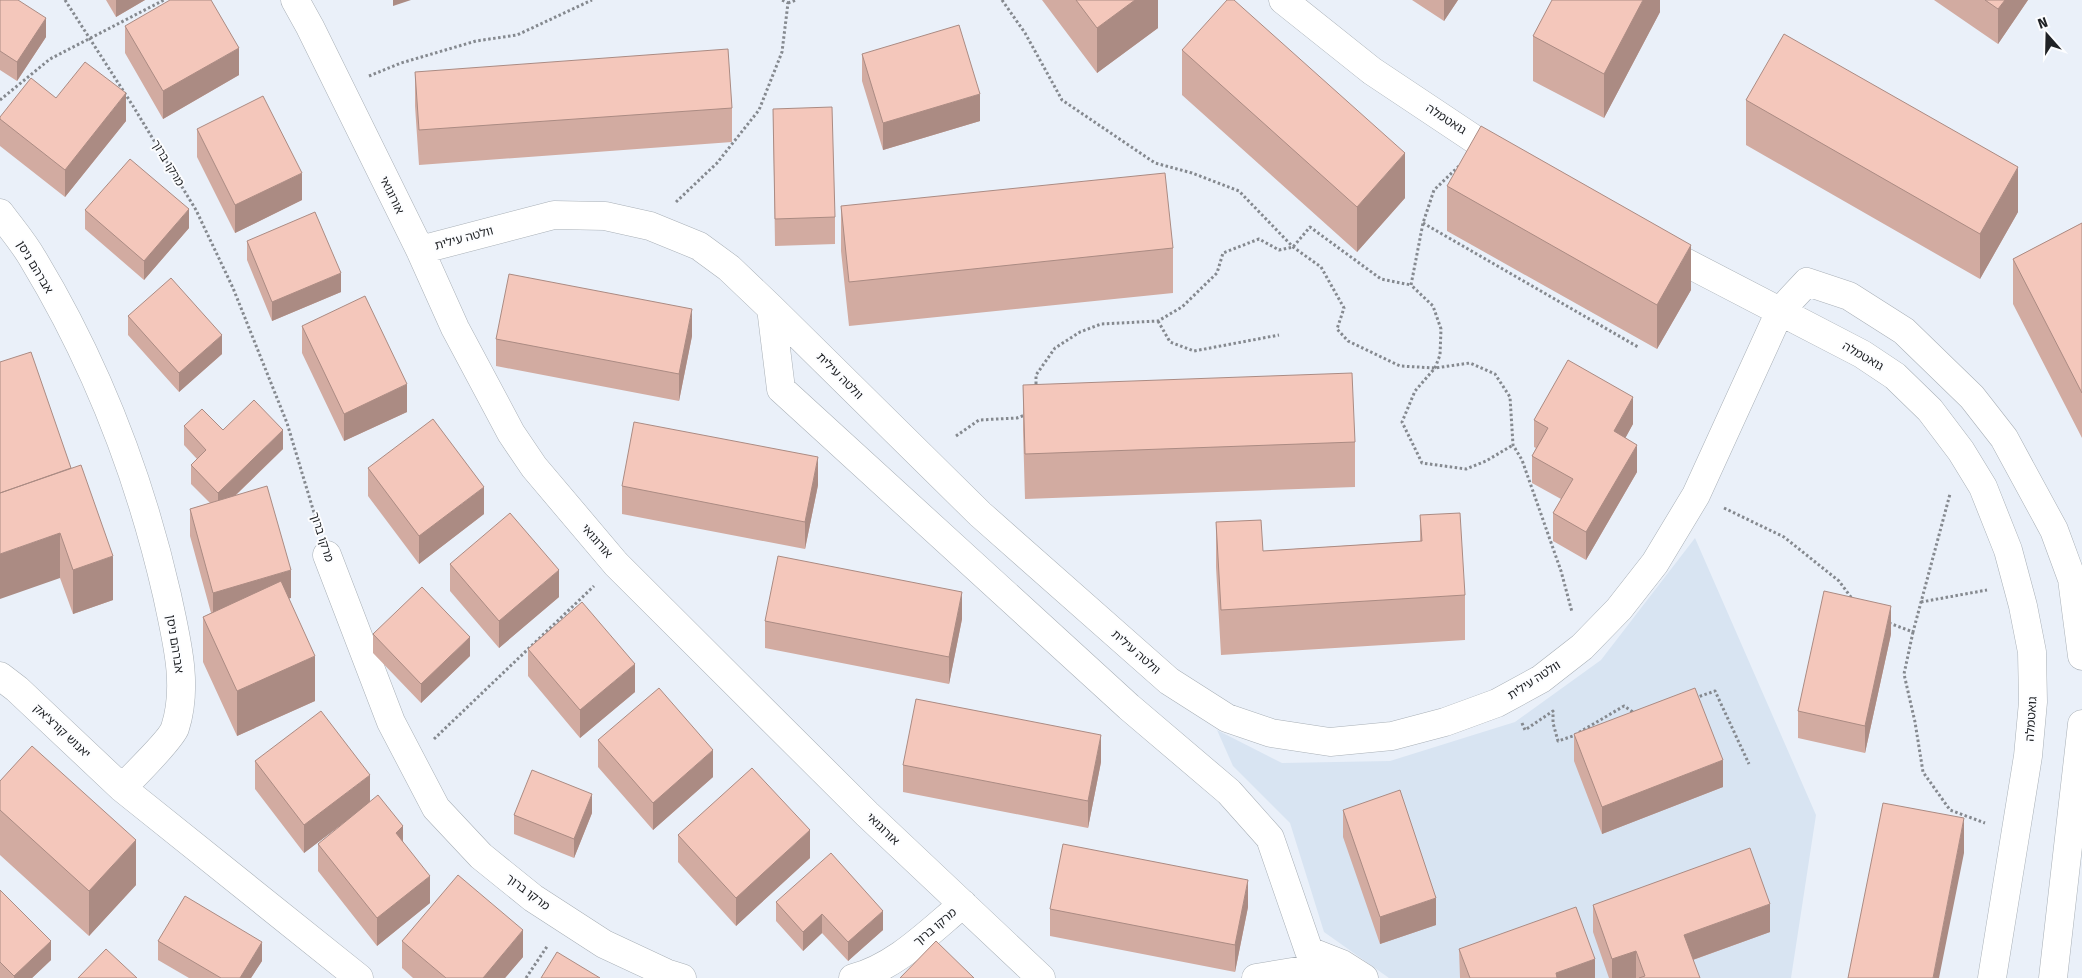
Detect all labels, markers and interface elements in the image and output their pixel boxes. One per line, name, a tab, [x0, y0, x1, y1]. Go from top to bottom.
north arrow	[2022, 10, 2072, 60]
text: N	[2035, 14, 2050, 33]
street label: גואטמלה	[1423, 101, 1469, 137]
street label: מרקו ברוך	[149, 137, 187, 189]
street label: אורוגואי	[377, 174, 407, 216]
street label: וולטה עילית	[433, 223, 495, 253]
street label: אברהם ניסן	[14, 238, 56, 296]
street label: גואטמלה	[1840, 339, 1886, 374]
street label: וולטה עילית	[814, 350, 866, 402]
street label: מרקו ברוך	[307, 510, 337, 564]
street label: אורוגואי	[579, 521, 616, 561]
street label: אברהם ניסן	[163, 614, 187, 675]
street label: וולטה עילית	[1109, 627, 1163, 677]
street label: וולטה עילית	[1505, 658, 1563, 702]
street label: גואטמלה	[2022, 696, 2040, 742]
street label: יאנוש קורצ'אק	[31, 701, 93, 761]
street label: אורוגואי	[864, 810, 903, 848]
street label: מרקו ברוך	[503, 871, 553, 913]
street label: מרקו ברוך	[911, 905, 959, 949]

